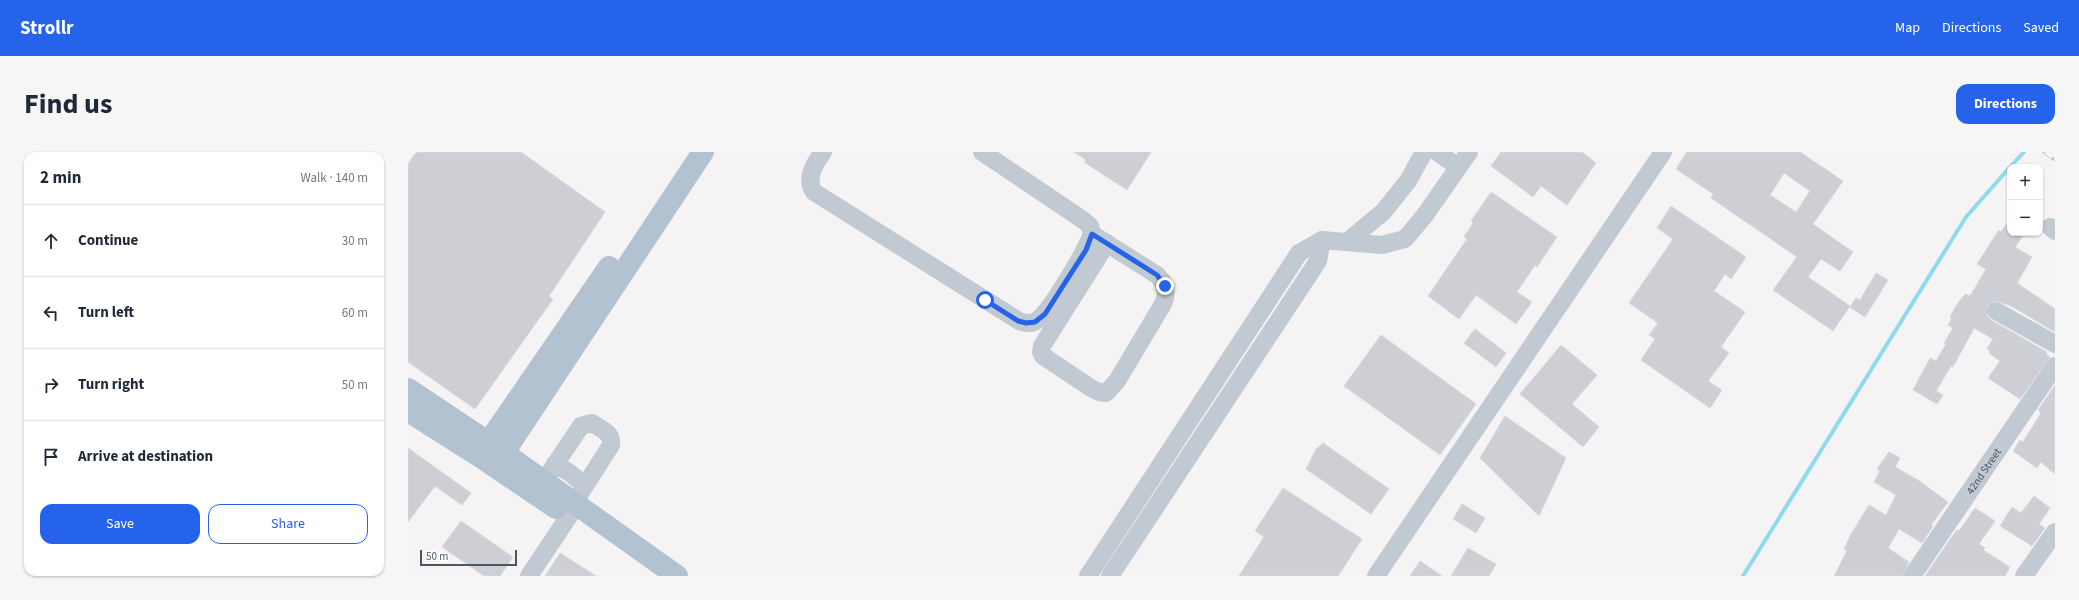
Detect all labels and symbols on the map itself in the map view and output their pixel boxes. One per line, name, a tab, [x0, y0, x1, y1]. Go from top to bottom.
route end	[1156, 277, 1174, 295]
route start	[976, 291, 994, 309]
street label: 42nd Street	[1963, 445, 2005, 497]
scale bar	[420, 548, 517, 567]

